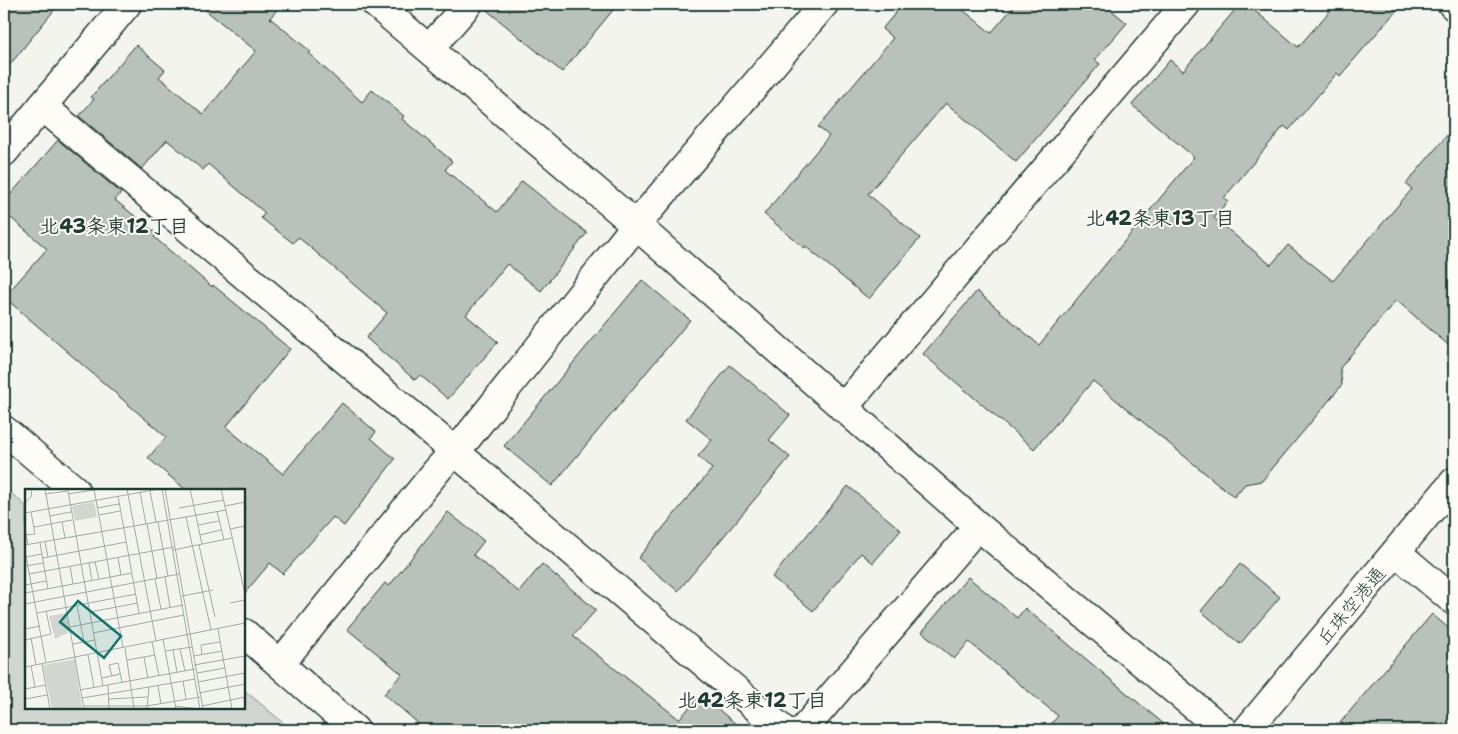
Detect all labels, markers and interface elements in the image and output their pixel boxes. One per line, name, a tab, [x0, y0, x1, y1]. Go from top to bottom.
district label: 北42条東13丁目	[1085, 205, 1235, 231]
district label: 北43条東12丁目	[39, 213, 189, 239]
inset map	[25, 489, 245, 709]
street label: 丘珠空港通	[1311, 562, 1391, 650]
district label: 北42条東12丁目	[677, 687, 827, 713]

